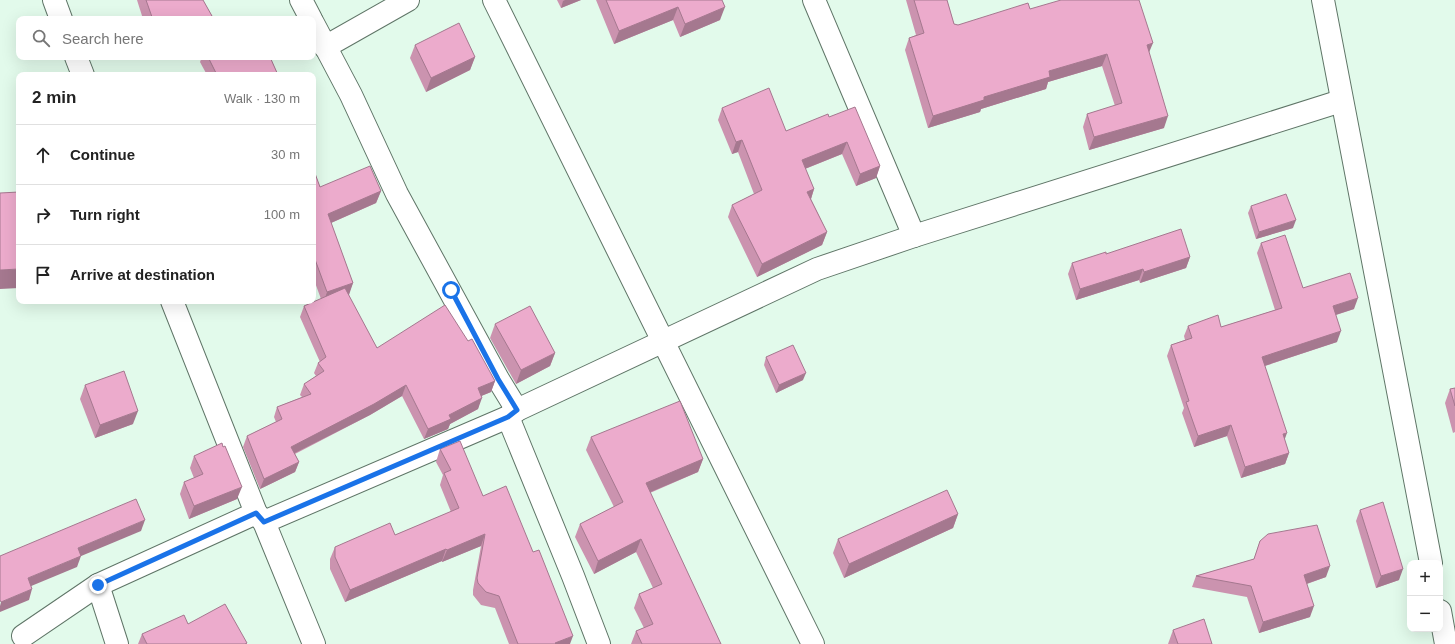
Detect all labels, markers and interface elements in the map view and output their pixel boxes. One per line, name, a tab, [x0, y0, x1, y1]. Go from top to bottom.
search box	[16, 16, 316, 60]
icon: search	[30, 27, 52, 49]
text: Search here	[62, 30, 144, 47]
text: 2 min	[32, 88, 76, 107]
text: Walk · 130 m	[224, 91, 300, 106]
icon: ahead	[32, 144, 54, 166]
text: Continue	[70, 146, 135, 163]
text: 30 m	[271, 147, 300, 162]
icon: right	[32, 204, 54, 226]
text: Turn right	[70, 206, 140, 223]
text: 100 m	[264, 207, 300, 222]
icon: arrive	[32, 264, 54, 286]
text: Arrive at destination	[70, 266, 215, 283]
route start	[442, 281, 460, 299]
map controls	[1407, 560, 1443, 632]
button: +	[1407, 560, 1443, 596]
route end	[89, 576, 107, 594]
button: −	[1407, 596, 1443, 632]

